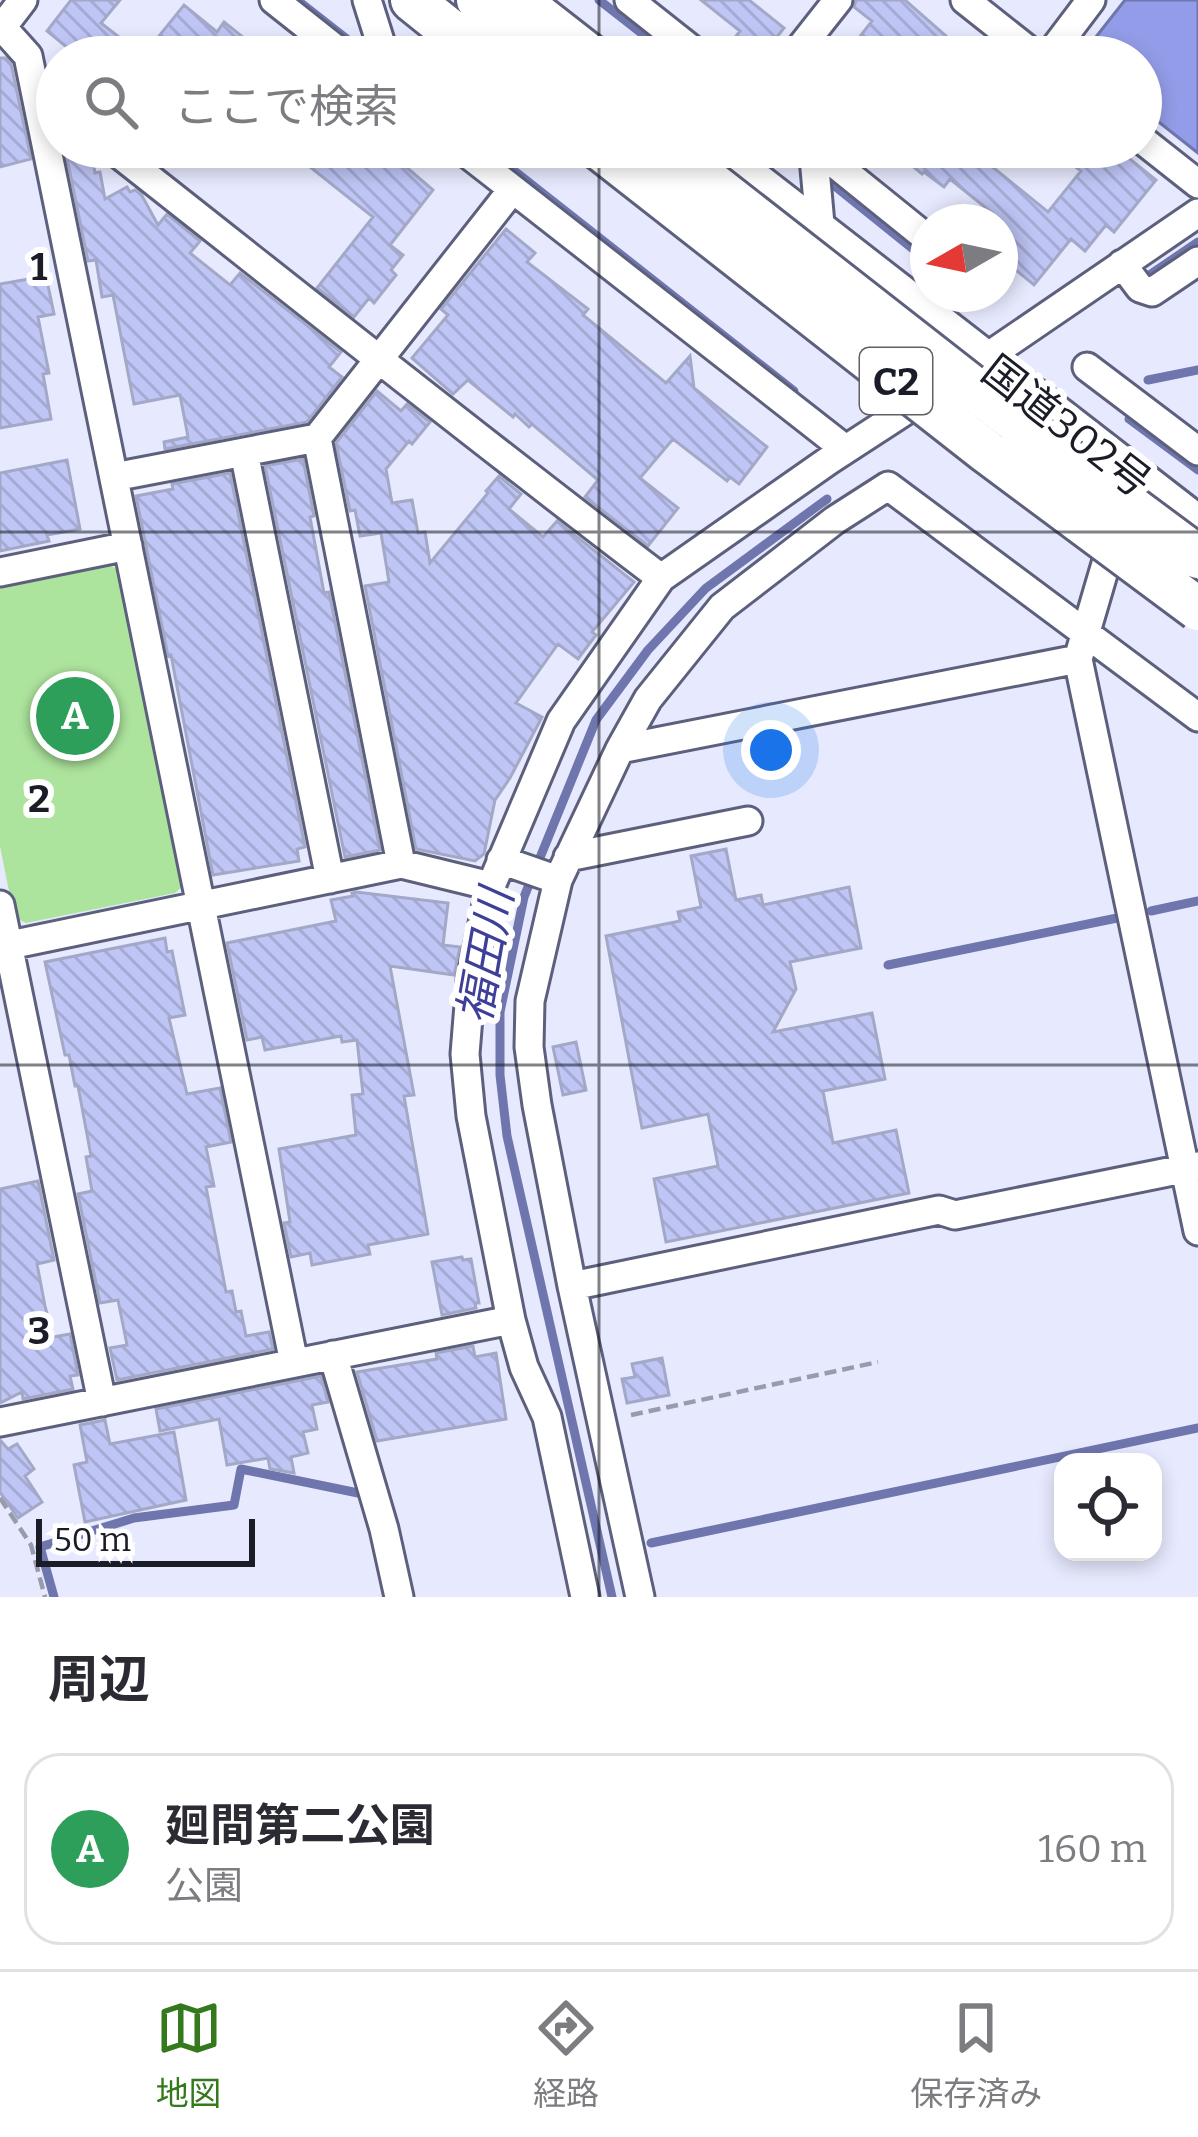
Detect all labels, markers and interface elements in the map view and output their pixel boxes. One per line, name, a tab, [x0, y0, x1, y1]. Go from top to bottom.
search box	[36, 36, 1162, 168]
icon: search	[78, 69, 144, 135]
text: ここで検索	[174, 80, 399, 134]
north arrow	[910, 204, 1018, 312]
text: 1	[31, 244, 48, 290]
street label: 国道302号	[972, 346, 1160, 508]
road number: C2	[860, 348, 932, 414]
pin: A	[36, 671, 114, 761]
your location	[741, 720, 801, 780]
text: 2	[28, 776, 50, 822]
water label: 福田川	[448, 881, 525, 1027]
text: 3	[28, 1308, 50, 1354]
map controls	[1054, 1453, 1162, 1561]
button: locate	[1054, 1453, 1162, 1561]
scale bar	[36, 1513, 255, 1566]
text: 50 m	[54, 1520, 131, 1560]
text: 周辺	[48, 1649, 150, 1711]
text: 廻間第二公園	[165, 1799, 435, 1853]
text: A	[76, 1826, 104, 1872]
text: 160 m	[1038, 1826, 1147, 1872]
text: 公園	[165, 1863, 243, 1909]
tab: 地図	[156, 1995, 222, 2115]
tab: 経路	[533, 1995, 599, 2115]
tab: 保存済み	[910, 1995, 1042, 2115]

